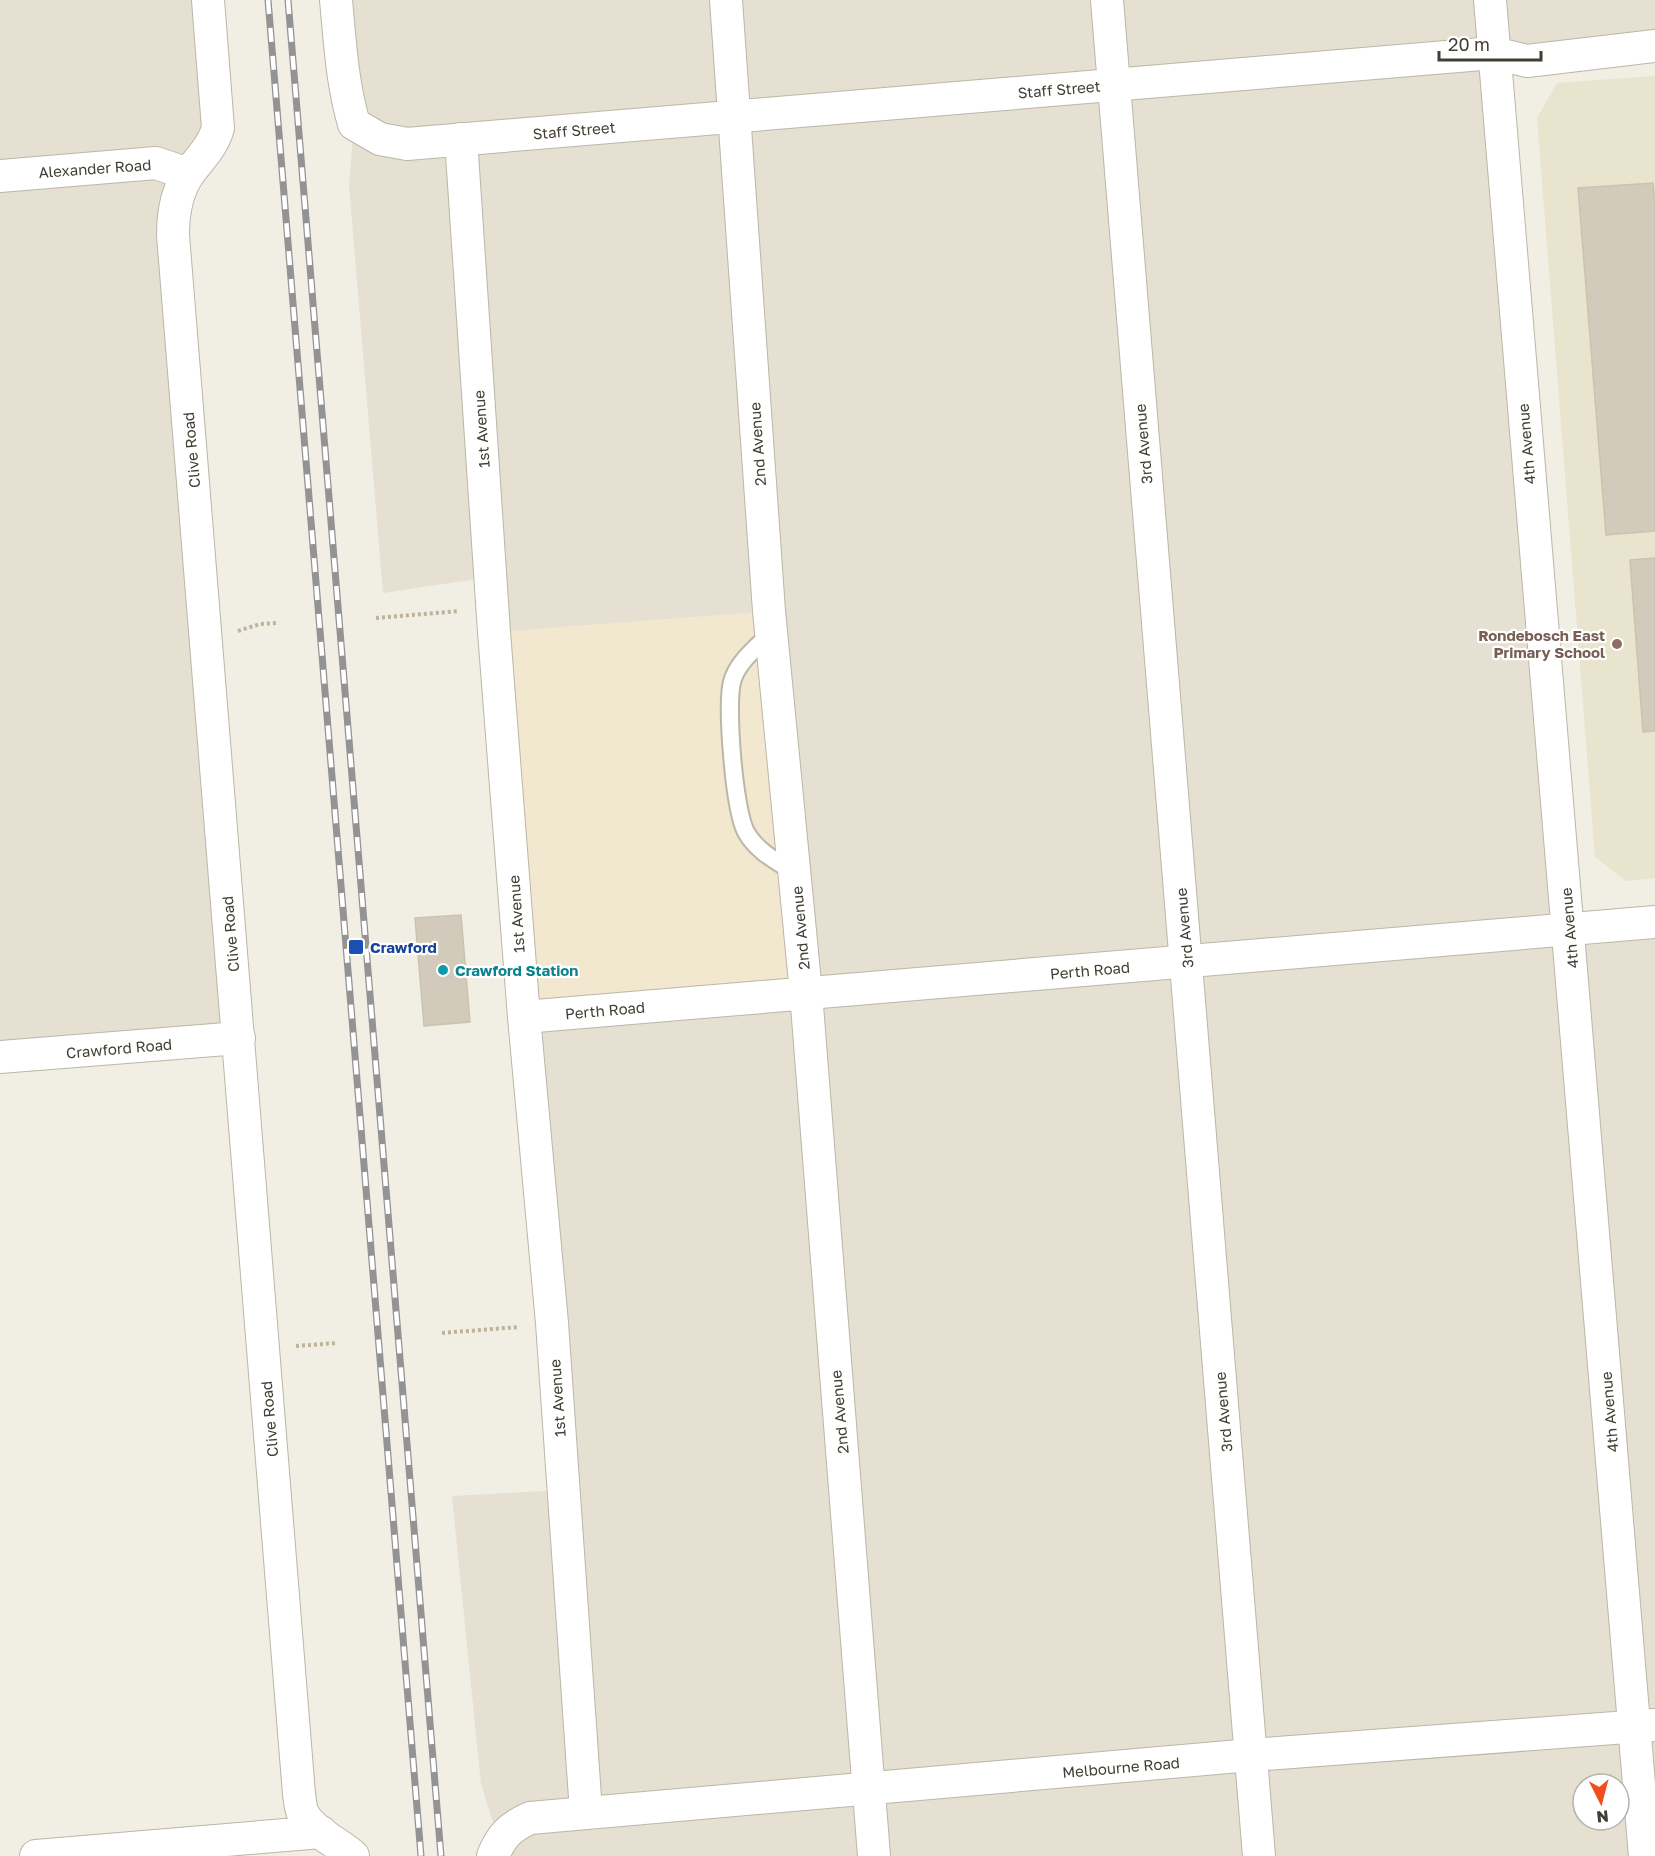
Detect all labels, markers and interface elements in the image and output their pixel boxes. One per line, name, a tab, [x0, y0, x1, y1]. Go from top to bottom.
scale bar	[1439, 24, 1541, 62]
text: 20 m	[1448, 33, 1490, 55]
street label: Staff Street	[1017, 76, 1101, 102]
street label: Staff Street	[532, 117, 616, 143]
street label: Alexander Road	[38, 155, 152, 181]
street label: 1st Avenue	[469, 389, 493, 469]
street label: 2nd Avenue	[745, 401, 769, 486]
street label: 3rd Avenue	[1131, 403, 1155, 485]
street label: 4th Avenue	[1513, 403, 1538, 485]
street label: Clive Road	[179, 411, 203, 489]
place label: Rondebosch East Primary School	[1478, 626, 1605, 661]
marker: Rondebosch East Primary School	[1610, 637, 1624, 651]
street label: 1st Avenue	[504, 874, 528, 954]
street label: 2nd Avenue	[787, 885, 813, 971]
street label: 3rd Avenue	[1172, 887, 1196, 969]
street label: 4th Avenue	[1556, 887, 1581, 969]
street label: Clive Road	[218, 895, 242, 973]
marker: Crawford	[347, 938, 365, 956]
place label: Crawford	[370, 938, 437, 956]
street label: Perth Road	[1049, 958, 1131, 982]
place label: Crawford Station	[455, 961, 578, 979]
marker: Crawford Station	[436, 963, 450, 977]
street label: Perth Road	[564, 998, 646, 1022]
street label: Crawford Road	[65, 1034, 173, 1062]
street label: 1st Avenue	[545, 1358, 569, 1438]
street label: 2nd Avenue	[826, 1369, 852, 1455]
street label: 3rd Avenue	[1211, 1371, 1235, 1453]
street label: 4th Avenue	[1596, 1371, 1621, 1453]
street label: Clive Road	[257, 1380, 281, 1458]
street label: Melbourne Road	[1061, 1753, 1181, 1781]
north arrow	[1571, 1772, 1631, 1832]
text: N	[1595, 1806, 1610, 1827]

